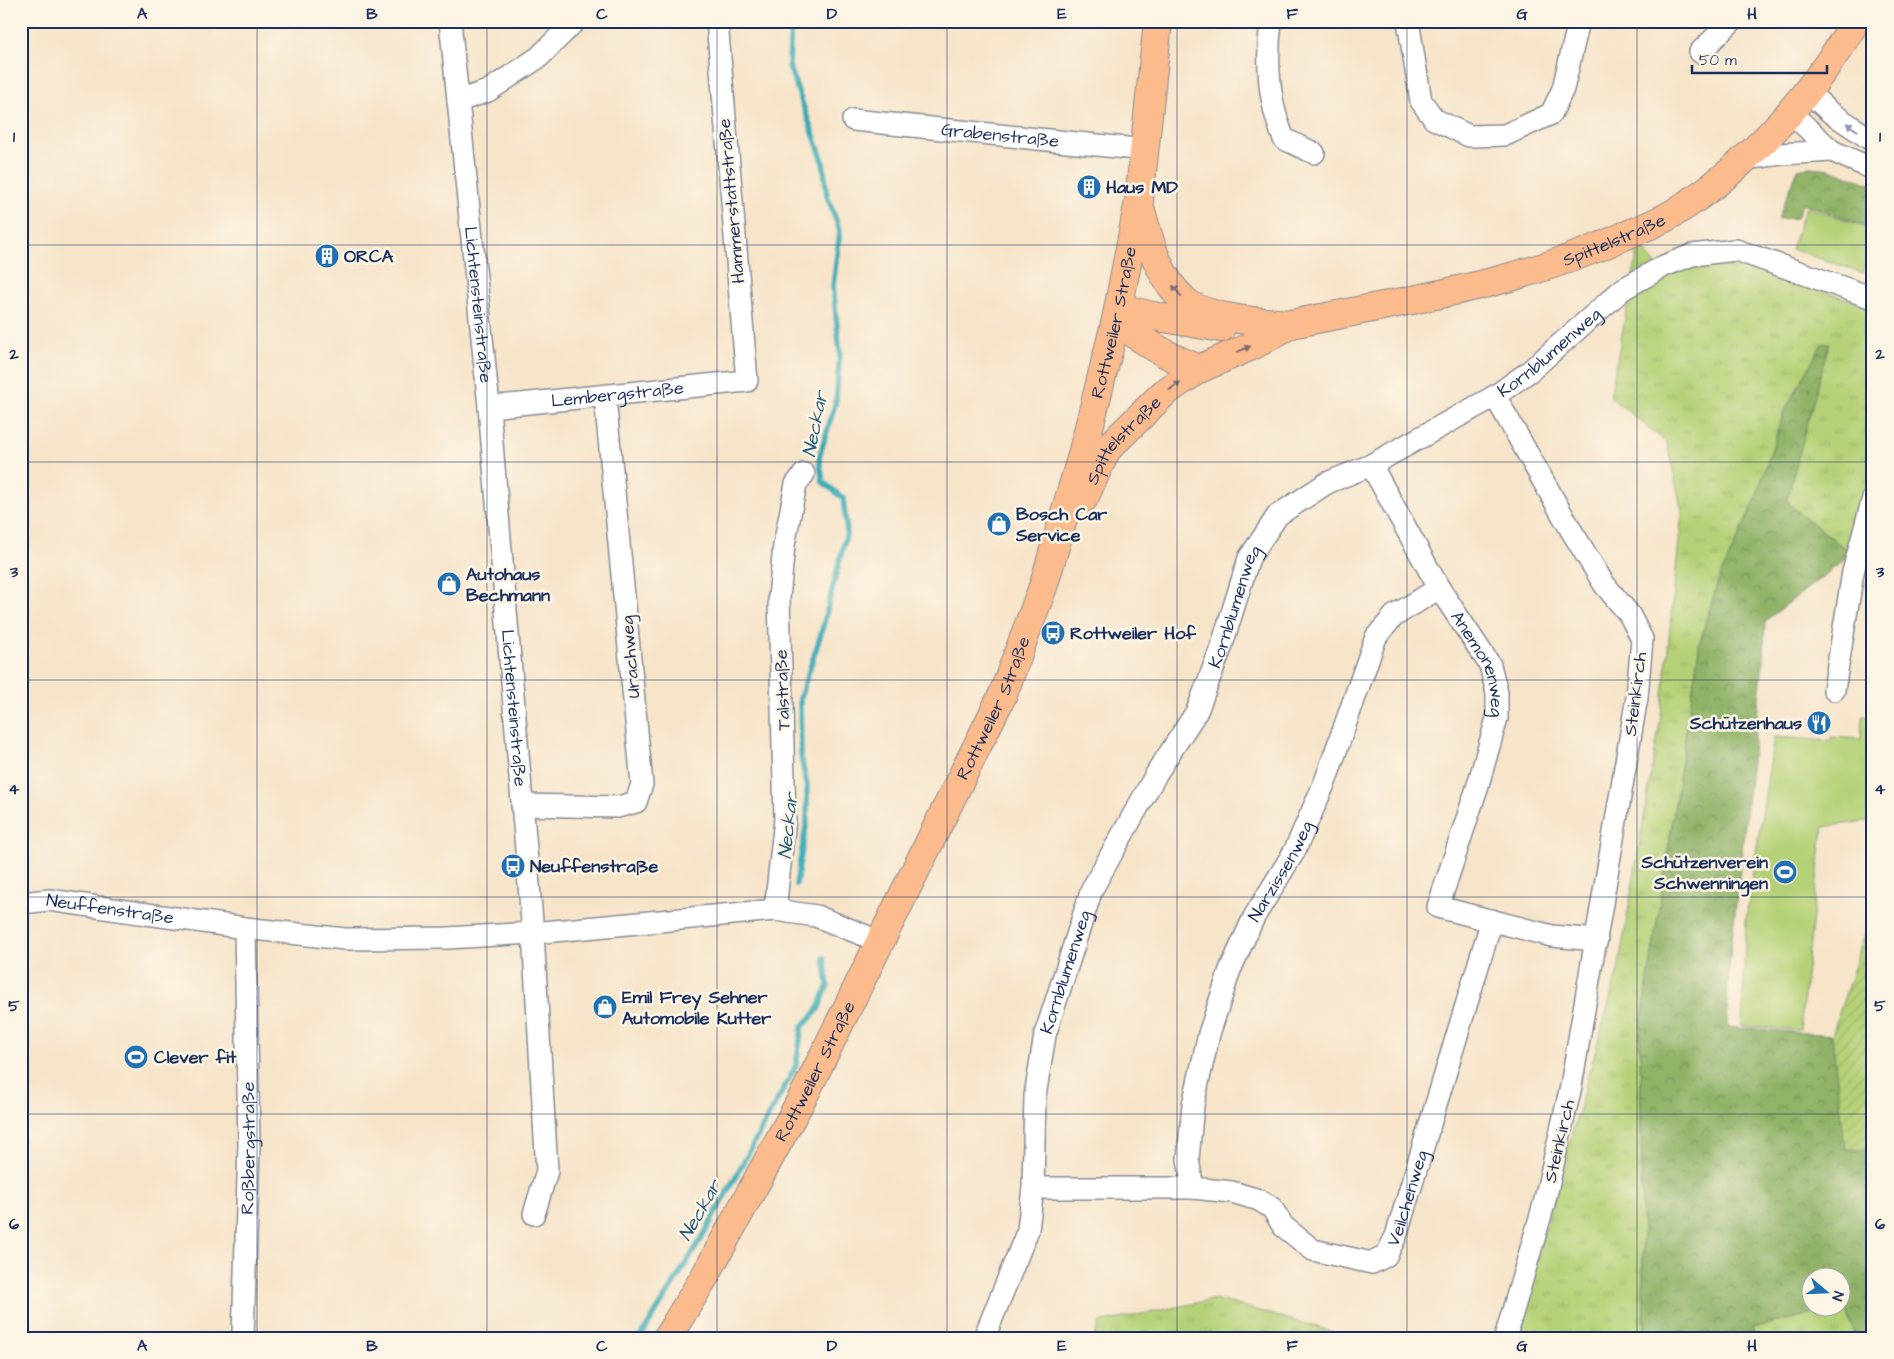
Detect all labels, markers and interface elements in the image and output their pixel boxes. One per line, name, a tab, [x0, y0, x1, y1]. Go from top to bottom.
text: A	[137, 3, 148, 25]
text: B	[366, 3, 378, 25]
text: C	[596, 3, 608, 25]
text: D	[827, 3, 838, 25]
text: E	[1057, 3, 1067, 25]
text: F	[1286, 3, 1298, 25]
text: G	[1516, 3, 1528, 25]
text: H	[1747, 3, 1757, 25]
scale bar	[1692, 42, 1826, 74]
text: 50 m	[1699, 50, 1737, 71]
street label: Hammerstattstraße	[712, 117, 751, 285]
street label: Grabenstraße	[940, 117, 1061, 154]
one-way arrow	[1845, 122, 1858, 132]
text: 1	[13, 126, 16, 148]
text: 1	[1879, 126, 1882, 148]
building icon: Haus MD	[1076, 174, 1102, 200]
place label: Haus MD	[1106, 175, 1178, 200]
street label: Spittelstraße	[1559, 208, 1670, 273]
street label: Lichtensteinstraße	[458, 225, 499, 384]
building icon: ORCA	[314, 243, 340, 269]
place label: ORCA	[344, 244, 394, 269]
street label: Rottweiler Straße	[1085, 244, 1143, 401]
one-way arrow	[1171, 285, 1182, 298]
street label: Kornblumenweg	[1492, 302, 1607, 403]
text: 2	[8, 343, 19, 365]
text: 2	[1874, 343, 1885, 365]
one-way arrow	[1237, 345, 1251, 353]
street label: Lembergstraße	[550, 375, 685, 414]
one-way arrow	[1168, 381, 1181, 391]
water label: Neckar	[796, 387, 836, 459]
street label: Spittelstraße	[1080, 390, 1167, 489]
place label: Bosch Car Service	[1015, 502, 1107, 548]
shop icon: Bosch Car Service	[986, 511, 1012, 537]
street label: Kornblumenweg	[1202, 540, 1268, 672]
text: 3	[9, 561, 19, 583]
text: 3	[1875, 561, 1885, 583]
place label: Autohaus Bechmann	[466, 562, 550, 608]
shop icon: Autohaus Bechmann	[436, 571, 462, 597]
street label: Anemonenweg	[1444, 606, 1510, 717]
street label: Urachweg	[614, 614, 648, 699]
bus stop icon: Rottweiler Hof	[1040, 620, 1066, 646]
place label: Rottweiler Hof	[1070, 621, 1197, 646]
street label: Lichtensteinstraße	[495, 629, 533, 788]
street label: Rottweiler Straße	[950, 633, 1036, 784]
street label: Talstraße	[769, 649, 796, 731]
street label: Steinkirch	[1618, 651, 1653, 737]
restaurant icon: Schützenhaus	[1806, 710, 1832, 736]
place label: Schützenhaus	[1689, 711, 1802, 736]
text: 4	[9, 778, 20, 800]
text: 4	[1875, 778, 1886, 800]
water label: Neckar	[772, 789, 806, 860]
street label: Narzissenweg	[1242, 817, 1320, 927]
place label: Schützenverein Schwenningen	[1641, 850, 1768, 897]
bus stop icon: Neuffenstraße	[500, 853, 526, 879]
place label: Neuffenstraße	[530, 854, 658, 879]
sports icon: Schützenverein Schwenningen	[1772, 859, 1798, 885]
street label: Neuffenstraße	[45, 888, 176, 931]
street label: Kornblumenweg	[1034, 907, 1098, 1037]
place label: Emil Frey Sehner Automobile Kutter	[622, 985, 771, 1031]
shop icon: Emil Frey Sehner Automobile Kutter	[592, 994, 618, 1020]
text: 5	[8, 995, 20, 1017]
text: 5	[1874, 995, 1886, 1017]
street label: Rottweiler Straße	[769, 997, 862, 1146]
sports icon: Clever fit	[123, 1044, 149, 1070]
place label: Clever fit	[154, 1045, 237, 1070]
street label: Roßbergstraße	[235, 1081, 263, 1215]
street label: Steinkirch	[1538, 1097, 1581, 1185]
street label: Veilchenweg	[1381, 1147, 1435, 1251]
water label: Neckar	[672, 1173, 730, 1246]
text: 6	[9, 1213, 19, 1235]
text: 6	[1875, 1213, 1885, 1235]
north arrow	[1802, 1266, 1852, 1316]
text: N	[1826, 1288, 1848, 1304]
text: A	[137, 1335, 148, 1357]
text: B	[366, 1335, 378, 1357]
text: C	[596, 1335, 608, 1357]
text: D	[827, 1335, 838, 1357]
text: E	[1057, 1335, 1067, 1357]
text: F	[1286, 1335, 1298, 1357]
text: G	[1516, 1335, 1528, 1357]
text: H	[1747, 1335, 1757, 1357]

